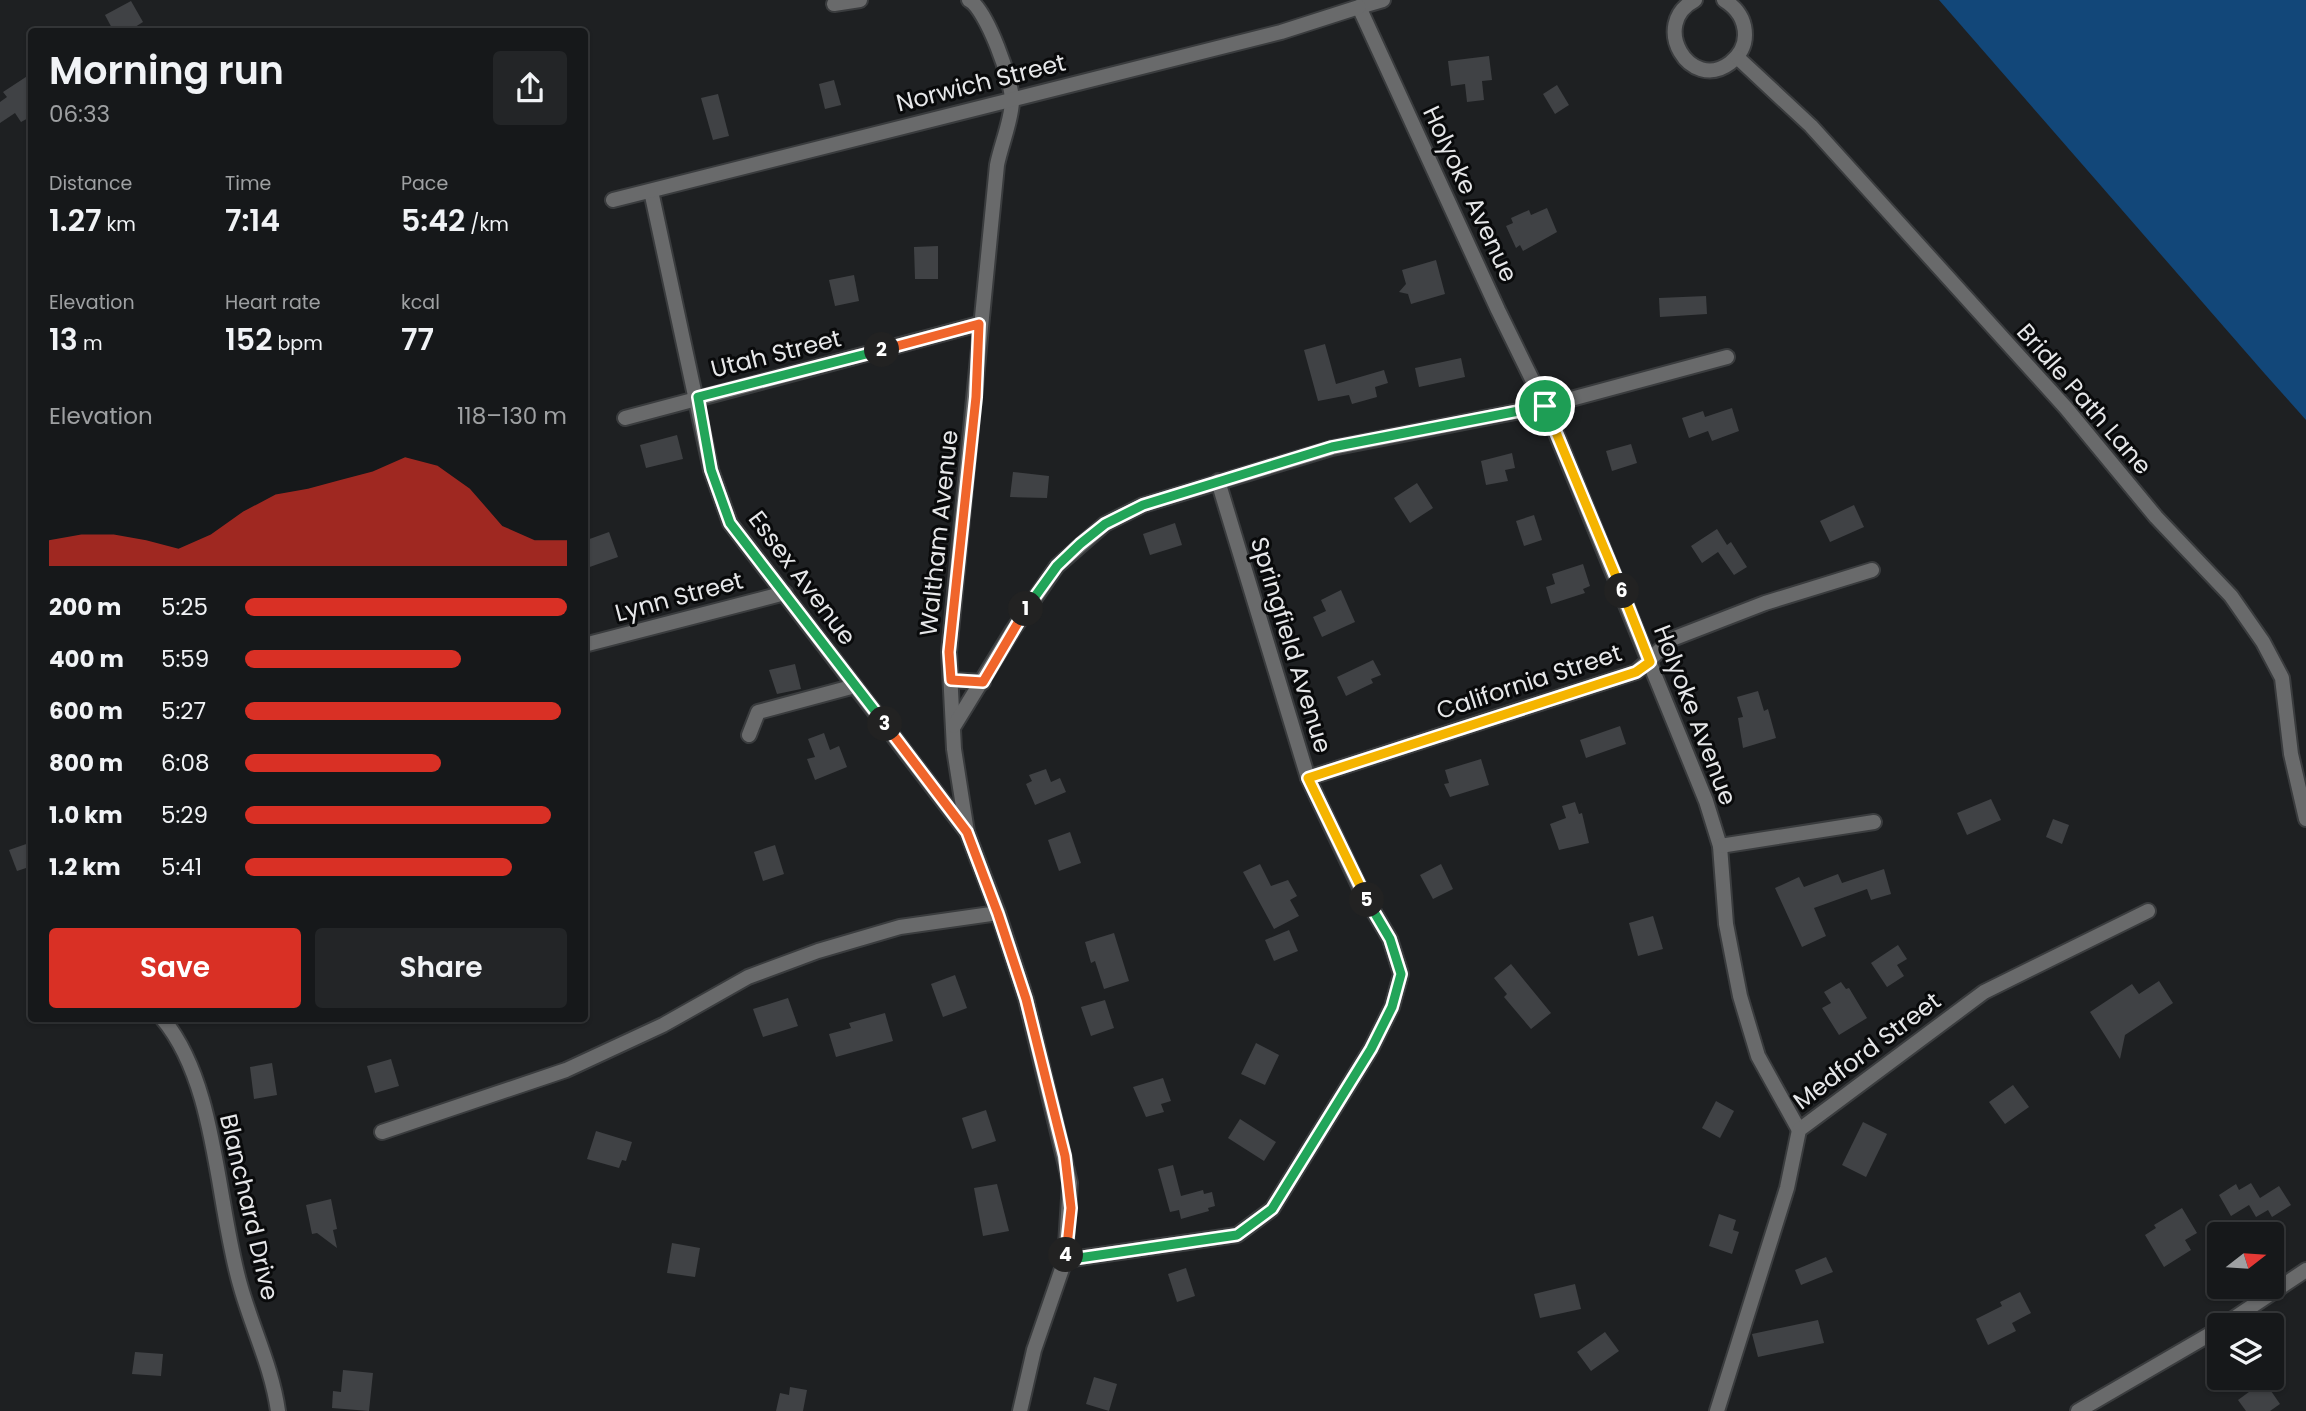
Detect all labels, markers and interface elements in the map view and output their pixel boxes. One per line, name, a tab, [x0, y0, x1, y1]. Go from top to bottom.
text: Morning run	[49, 44, 284, 97]
street label: Norwich Street	[893, 46, 1069, 119]
button: share	[493, 51, 567, 125]
text: 06:33	[49, 98, 110, 130]
street label: Holyoke Avenue	[1415, 100, 1526, 287]
text: Distance	[49, 170, 132, 197]
text: Time	[225, 170, 271, 197]
text: Pace	[401, 170, 448, 197]
text: 1.27	[49, 199, 101, 242]
text: 7:14	[225, 199, 280, 242]
text: 5:42	[401, 199, 465, 242]
text: km	[101, 211, 136, 238]
text: /km	[465, 211, 509, 238]
text: Elevation	[49, 289, 135, 316]
text: Heart rate	[225, 289, 320, 316]
text: kcal	[401, 289, 440, 316]
street label: Bridle Path Lane	[2009, 316, 2159, 481]
text: 13	[49, 318, 78, 361]
text: 152	[225, 318, 272, 361]
text: 77	[401, 318, 434, 361]
street label: Utah Street	[707, 321, 844, 386]
text: m	[78, 330, 103, 357]
text: bpm	[272, 330, 323, 357]
pin: 2	[864, 332, 900, 368]
text: 2	[876, 336, 887, 363]
pin	[1515, 376, 1575, 436]
icon: arrive	[1526, 387, 1564, 425]
text: Elevation	[49, 400, 153, 432]
text: 118–130 m	[457, 400, 567, 432]
street label: Waltham Avenue	[911, 428, 966, 638]
street label: Essex Avenue	[741, 504, 864, 652]
street label: Springfield Avenue	[1243, 533, 1340, 757]
street label: Lynn Street	[611, 564, 747, 629]
pin: 6	[1604, 574, 1640, 608]
text: 6	[1615, 577, 1628, 604]
text: 200 m	[49, 591, 121, 623]
text: 5:25	[161, 591, 208, 623]
pin: 1	[1009, 592, 1044, 626]
text: 1	[1022, 595, 1029, 622]
street label: Holyoke Avenue	[1646, 620, 1745, 810]
street label: California Street	[1432, 636, 1626, 727]
text: 400 m	[49, 643, 124, 675]
text: 5:59	[161, 643, 209, 675]
text: 600 m	[49, 695, 123, 727]
text: 5:27	[161, 695, 206, 727]
pin: 3	[868, 706, 903, 742]
text: 3	[879, 710, 890, 737]
text: 800 m	[49, 747, 123, 779]
text: 6:08	[161, 747, 209, 779]
text: 1.0 km	[49, 799, 123, 831]
text: 5:29	[161, 799, 208, 831]
text: 1.2 km	[49, 851, 121, 883]
text: 5:41	[161, 851, 202, 883]
pin: 5	[1350, 883, 1384, 918]
text: 5	[1360, 886, 1373, 913]
button: Save	[49, 928, 301, 1008]
button: Share	[315, 928, 567, 1008]
street label: Medford Street	[1786, 984, 1947, 1117]
street label: Blanchard Drive	[212, 1111, 287, 1303]
north arrow	[2207, 1222, 2284, 1298]
map controls	[2207, 1222, 2284, 1390]
pin: 4	[1048, 1238, 1084, 1272]
text: 4	[1059, 1241, 1072, 1268]
button: layers	[2207, 1313, 2284, 1390]

